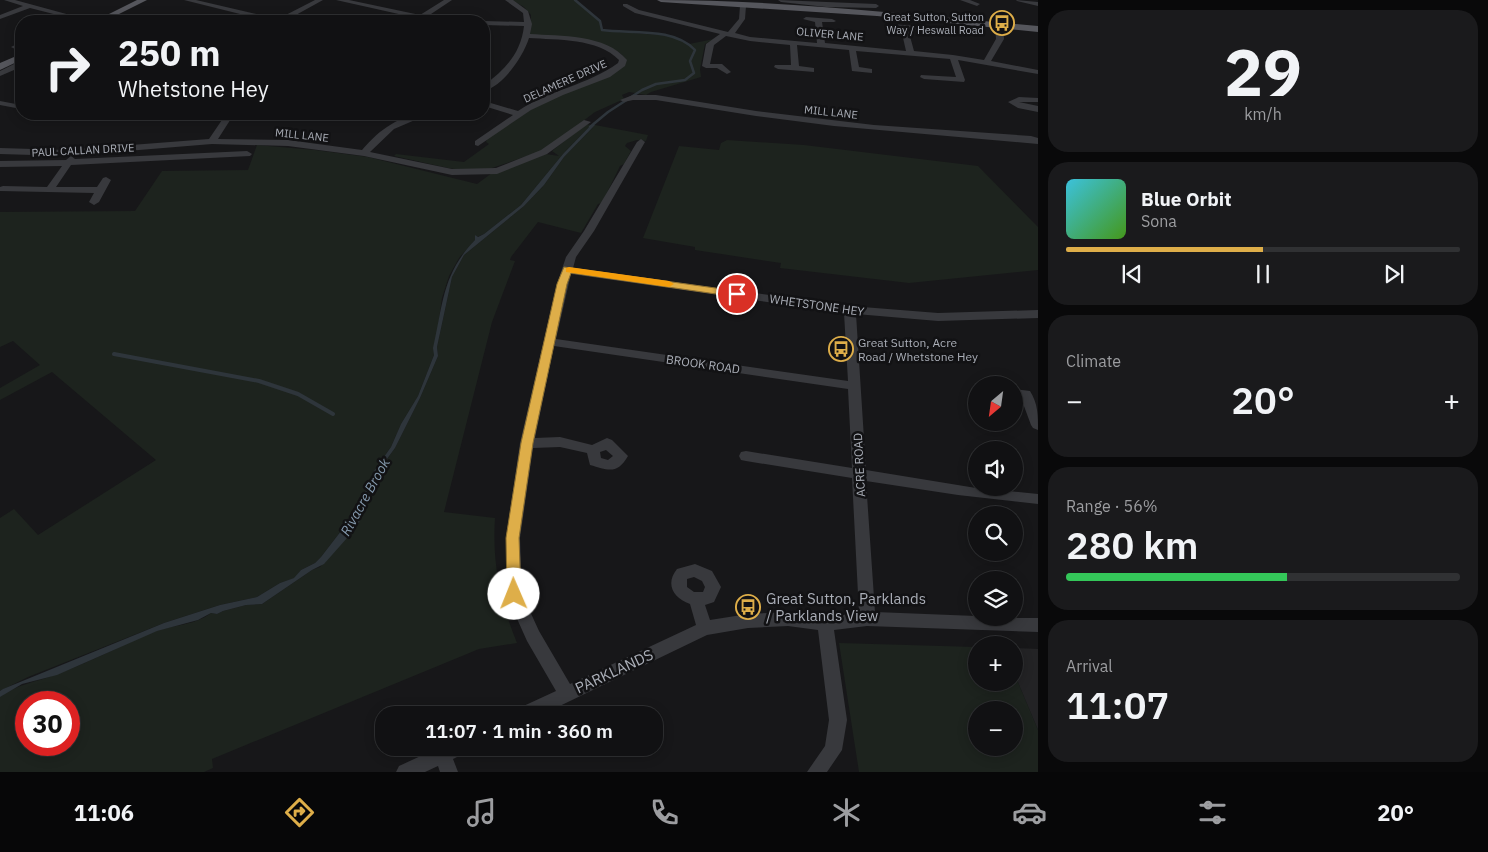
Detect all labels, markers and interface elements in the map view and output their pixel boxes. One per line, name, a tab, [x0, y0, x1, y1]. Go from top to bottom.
place label: Great Sutton, Sutton Way / Heswall Road	[883, 10, 984, 37]
bus stop icon: Great Sutton, Sutton Way / Heswall Road	[989, 10, 1015, 36]
street label: OLIVER LANE	[796, 24, 864, 44]
text: 29	[1224, 29, 1302, 114]
text: 250 m	[118, 30, 221, 76]
icon: right	[35, 35, 100, 100]
street label: DELAMERE DRIVE	[521, 56, 609, 106]
text: Whetstone Hey	[118, 74, 269, 103]
street label: MILL LANE	[803, 102, 859, 122]
text: km/h	[1244, 104, 1282, 124]
street label: MILL LANE	[274, 125, 330, 145]
street label: PAUL CALLAN DRIVE	[31, 140, 135, 160]
text: Blue Orbit	[1141, 187, 1231, 211]
text: Sona	[1141, 211, 1177, 231]
icon: previous	[1118, 260, 1146, 288]
icon: pause	[1249, 260, 1277, 288]
icon: next	[1380, 260, 1408, 288]
pin	[716, 273, 758, 315]
icon: arrive	[723, 280, 751, 308]
street label: WHETSTONE HEY	[769, 291, 865, 319]
place label: Great Sutton, Acre Road / Whetstone Hey	[858, 335, 978, 364]
bus stop icon: Great Sutton, Acre Road / Whetstone Hey	[828, 336, 854, 362]
street label: BROOK ROAD	[665, 351, 741, 377]
text: Climate	[1066, 351, 1121, 371]
text: 20°	[1231, 375, 1295, 424]
north arrow	[968, 376, 1022, 431]
map controls	[968, 376, 1023, 756]
text: −	[1066, 382, 1083, 419]
text: +	[1443, 382, 1460, 419]
street label: ACRE ROAD	[850, 433, 868, 497]
button: sound	[968, 441, 1023, 496]
water label: Rivacre Brook	[336, 454, 394, 539]
text: Range · 56%	[1066, 496, 1158, 516]
button: search	[968, 506, 1023, 561]
text: 280 km	[1066, 520, 1198, 569]
position arrow	[487, 567, 539, 619]
button: layers	[968, 571, 1023, 626]
place label: Great Sutton, Parklands / Parklands View	[766, 589, 926, 625]
bus stop icon: Great Sutton, Parklands / Parklands View	[735, 594, 761, 620]
button: +	[968, 636, 1023, 691]
street label: PARKLANDS	[572, 645, 656, 697]
text: Arrival	[1066, 656, 1113, 676]
text: 11:07	[1066, 680, 1169, 729]
speed limit sign: 30	[15, 691, 80, 756]
button: −	[968, 701, 1023, 756]
text: 11:07 · 1 min · 360 m	[425, 719, 613, 743]
icon: directions	[282, 795, 317, 830]
icon: music	[464, 795, 499, 830]
icon: phone	[647, 795, 682, 830]
icon: climate	[829, 795, 864, 830]
icon: car	[1012, 795, 1047, 830]
icon: filters	[1195, 795, 1230, 830]
text: 11:06	[74, 798, 134, 827]
text: 20°	[1377, 798, 1414, 827]

